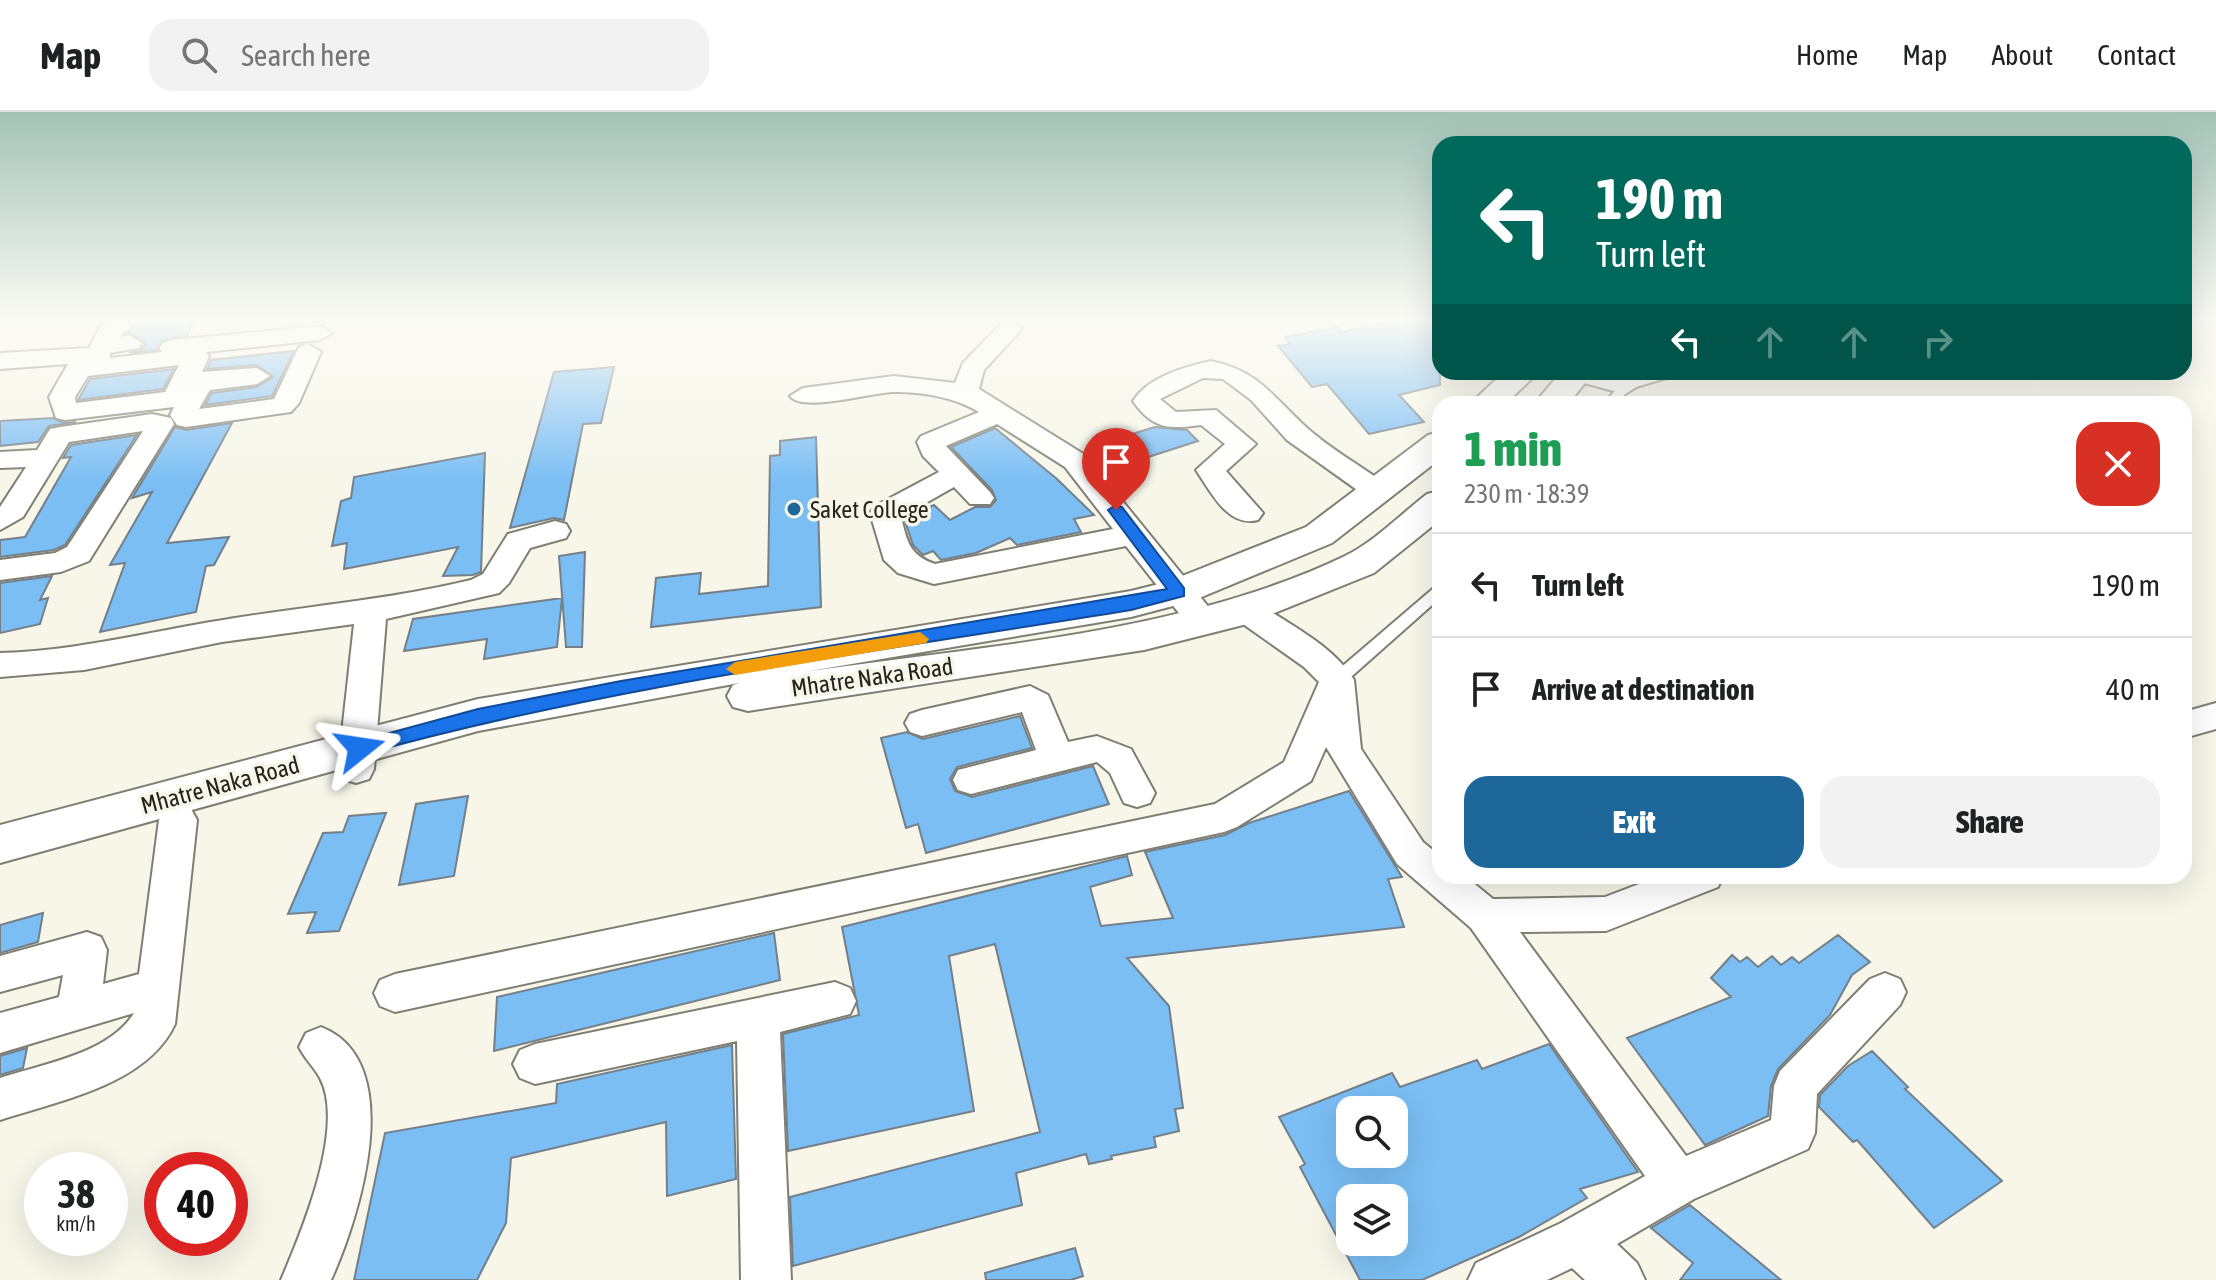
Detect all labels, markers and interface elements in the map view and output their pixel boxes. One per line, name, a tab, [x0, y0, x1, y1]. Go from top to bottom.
search box	[149, 19, 709, 91]
icon: search	[177, 33, 221, 77]
text: Map	[40, 34, 101, 77]
text: Search here	[241, 38, 371, 72]
text: Home	[1796, 39, 1858, 71]
text: Map	[1902, 39, 1947, 71]
text: About	[1991, 39, 2053, 71]
text: Contact	[2097, 39, 2176, 71]
text: 190 m	[1596, 167, 1723, 231]
icon: left	[1464, 168, 1568, 272]
text: Turn left	[1596, 233, 1706, 275]
icon: left	[1664, 320, 1708, 364]
icon: ahead	[1748, 320, 1792, 364]
icon: ahead	[1832, 320, 1876, 364]
icon: right	[1916, 320, 1960, 364]
text: 1 min	[1464, 421, 1562, 476]
button: close	[2076, 422, 2160, 506]
pin	[1082, 428, 1150, 510]
icon: arrive	[1094, 440, 1138, 484]
text: 230 m · 18:39	[1464, 479, 1589, 509]
place label: Saket College	[810, 496, 929, 523]
marker: Saket College	[785, 500, 803, 518]
icon: left	[1464, 563, 1508, 607]
text: Turn left	[1532, 568, 1624, 602]
text: 190 m	[2092, 568, 2160, 602]
street label: Mhatre Naka Road	[789, 652, 955, 702]
icon: arrive	[1464, 667, 1508, 711]
text: Arrive at destination	[1532, 672, 1754, 706]
text: 40 m	[2106, 672, 2160, 706]
position arrow	[318, 706, 402, 790]
street label: Mhatre Naka Road	[138, 751, 302, 819]
button: Exit	[1464, 776, 1804, 868]
button: Share	[1820, 776, 2160, 868]
map controls	[1336, 1096, 1408, 1256]
button: search	[1336, 1096, 1408, 1168]
speed limit sign: 40	[144, 1152, 248, 1256]
text: 38	[57, 1171, 95, 1216]
button: layers	[1336, 1184, 1408, 1256]
text: km/h	[56, 1212, 96, 1235]

